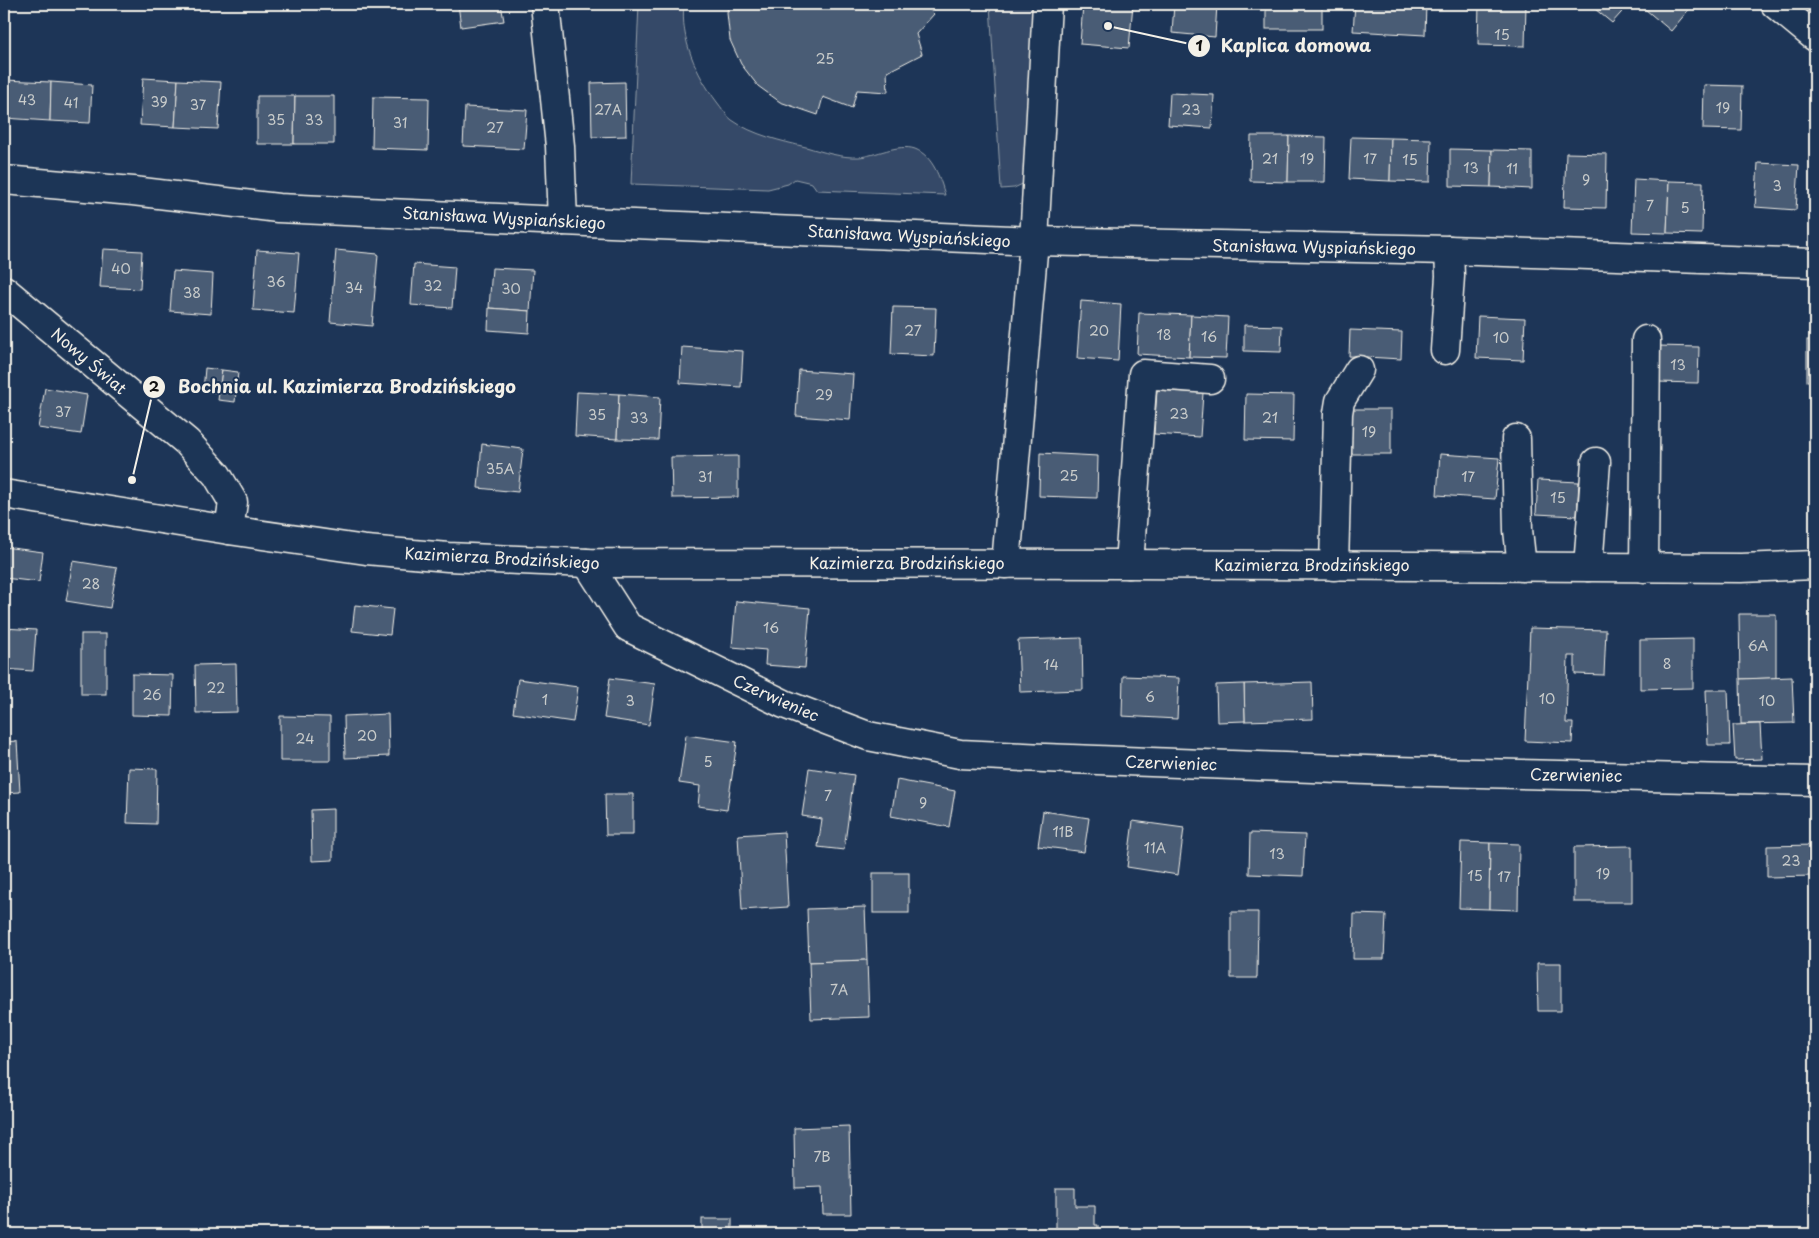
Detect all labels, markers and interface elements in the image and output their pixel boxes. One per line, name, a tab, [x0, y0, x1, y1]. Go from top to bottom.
house number: 15	[1494, 24, 1510, 45]
callout: Kaplica domowa	[1186, 30, 1382, 63]
text: Kaplica domowa	[1221, 31, 1371, 58]
text: 1	[1195, 33, 1203, 56]
house number: 25	[816, 48, 834, 69]
house number: 43	[18, 89, 36, 110]
house number: 39	[150, 91, 168, 112]
house number: 41	[64, 92, 78, 113]
house number: 37	[190, 94, 207, 115]
house number: 19	[1716, 97, 1730, 118]
house number: 27A	[594, 99, 622, 120]
house number: 23	[1182, 99, 1200, 120]
house number: 35	[267, 109, 285, 130]
house number: 33	[305, 109, 323, 130]
house number: 31	[393, 112, 407, 133]
house number: 27	[486, 117, 504, 138]
house number: 21	[1262, 148, 1278, 169]
house number: 19	[1300, 148, 1314, 169]
house number: 17	[1363, 148, 1377, 169]
house number: 15	[1402, 149, 1418, 170]
house number: 13	[1463, 157, 1479, 178]
house number: 11	[1506, 158, 1518, 179]
house number: 9	[1582, 169, 1590, 190]
house number: 3	[1772, 175, 1782, 196]
house number: 7	[1646, 195, 1654, 216]
house number: 5	[1680, 197, 1690, 218]
street label: Stanisława Wyspiańskiego	[402, 200, 606, 234]
street label: Stanisława Wyspiańskiego	[807, 218, 1011, 252]
street label: Stanisława Wyspiańskiego	[1212, 232, 1416, 260]
house number: 40	[111, 258, 131, 279]
house number: 36	[266, 271, 286, 292]
house number: 32	[424, 275, 442, 296]
house number: 34	[345, 277, 363, 298]
house number: 30	[501, 278, 521, 299]
house number: 38	[183, 282, 201, 303]
house number: 27	[904, 320, 922, 341]
house number: 20	[1089, 320, 1109, 341]
street label: Nowy Świat	[46, 321, 133, 399]
house number: 18	[1156, 324, 1172, 345]
house number: 16	[1201, 326, 1217, 347]
house number: 10	[1493, 327, 1509, 348]
house number: 13	[1670, 354, 1686, 375]
callout: Bochnia ul. Kazimierza Brodzińskiego	[142, 370, 527, 403]
text: Bochnia ul. Kazimierza Brodzińskiego	[178, 372, 516, 399]
text: 2	[149, 374, 160, 397]
house number: 29	[815, 384, 833, 405]
house number: 37	[55, 401, 72, 422]
house number: 23	[1170, 403, 1188, 424]
house number: 35	[588, 404, 606, 425]
house number: 33	[630, 407, 648, 428]
house number: 21	[1262, 407, 1278, 428]
house number: 19	[1362, 421, 1376, 442]
house number: 35A	[486, 458, 515, 479]
house number: 25	[1060, 465, 1078, 486]
house number: 31	[698, 466, 712, 487]
house number: 17	[1461, 466, 1475, 487]
house number: 15	[1550, 487, 1566, 508]
street label: Kazimierza Brodzińskiego	[404, 540, 600, 574]
street label: Kazimierza Brodzińskiego	[809, 550, 1005, 574]
street label: Kazimierza Brodzińskiego	[1214, 552, 1410, 576]
house number: 28	[82, 573, 100, 594]
house number: 16	[763, 617, 779, 638]
house number: 6A	[1748, 635, 1769, 656]
house number: 8	[1663, 653, 1671, 674]
house number: 14	[1043, 654, 1059, 675]
street label: Czerwieniec	[729, 667, 823, 727]
house number: 22	[207, 677, 225, 698]
house number: 26	[142, 684, 162, 705]
house number: 6	[1145, 686, 1155, 707]
house number: 10	[1539, 688, 1555, 709]
house number: 1	[542, 689, 548, 710]
house number: 3	[625, 690, 635, 711]
house number: 10	[1759, 690, 1775, 711]
house number: 20	[357, 725, 377, 746]
house number: 24	[296, 728, 314, 749]
street label: Czerwieniec	[1124, 748, 1218, 776]
house number: 5	[703, 751, 713, 772]
street label: Czerwieniec	[1530, 761, 1622, 787]
house number: 7	[824, 785, 832, 806]
house number: 9	[919, 792, 927, 813]
house number: 11B	[1053, 821, 1074, 842]
house number: 11A	[1144, 837, 1167, 858]
house number: 13	[1269, 843, 1285, 864]
house number: 23	[1782, 850, 1800, 871]
house number: 19	[1596, 863, 1610, 884]
house number: 15	[1467, 865, 1483, 886]
house number: 17	[1497, 866, 1511, 887]
house number: 7A	[830, 979, 848, 1000]
house number: 7B	[813, 1146, 831, 1167]

